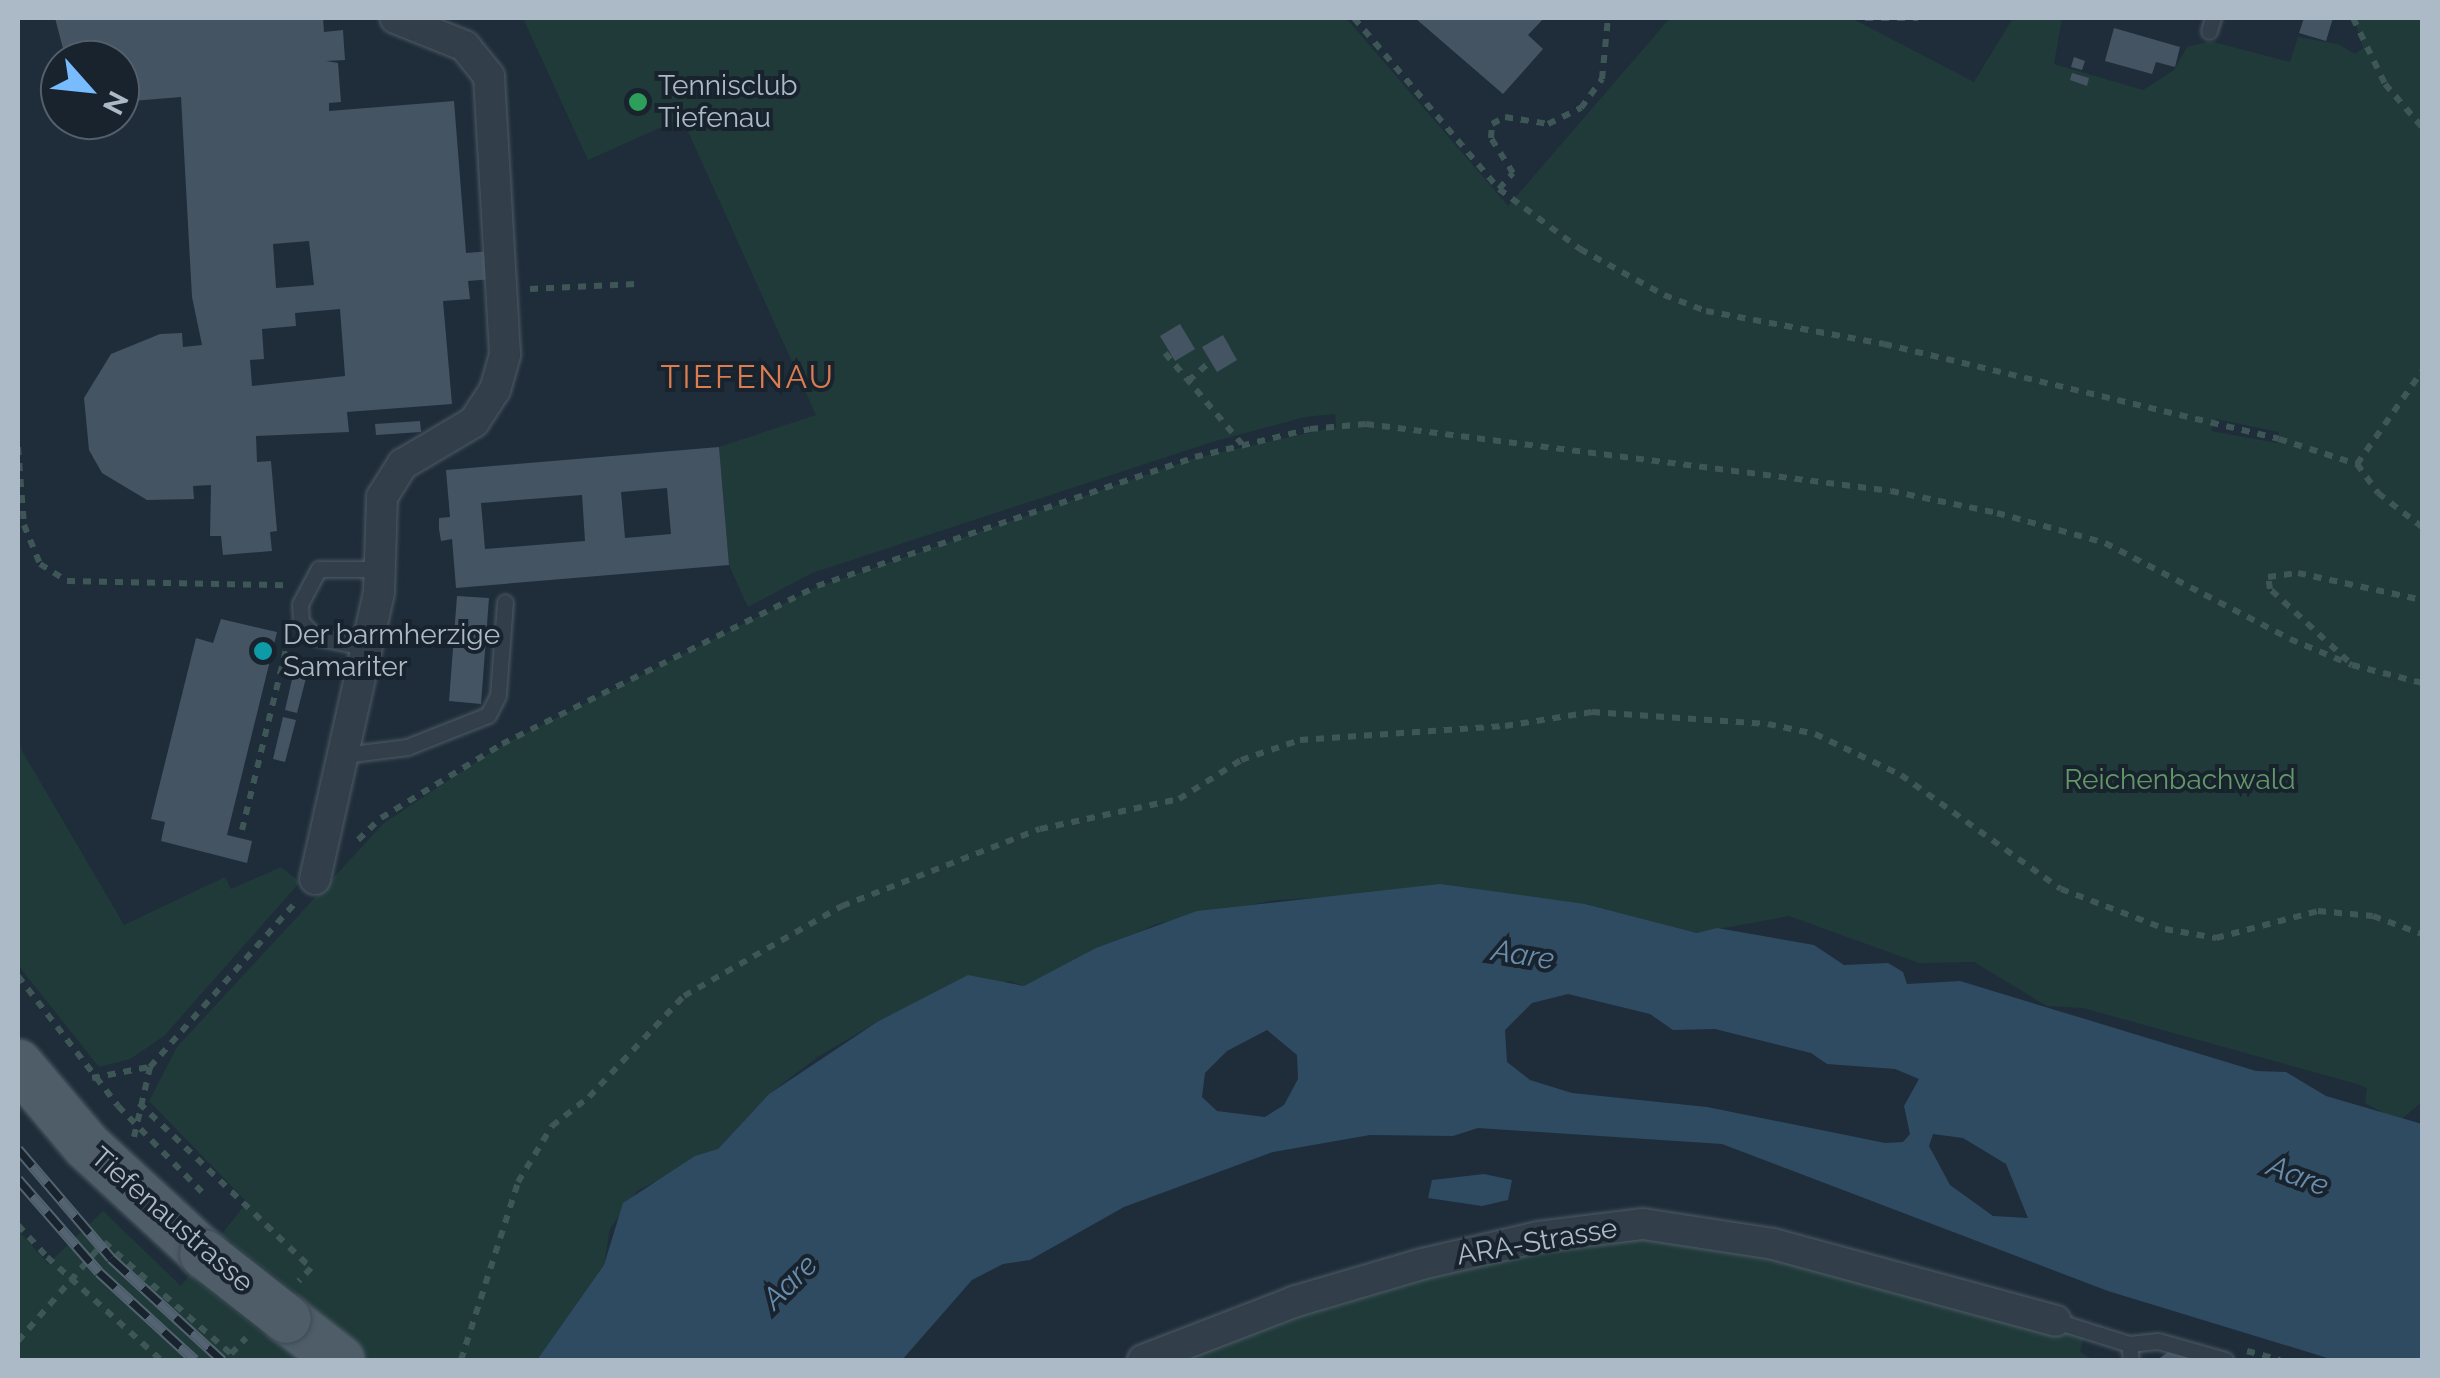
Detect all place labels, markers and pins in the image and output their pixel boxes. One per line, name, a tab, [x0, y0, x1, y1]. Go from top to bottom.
place label: Tennisclub Tiefenau	[658, 69, 798, 135]
marker: Tennisclub Tiefenau	[627, 91, 649, 113]
place label: Der barmherzige Samariter	[283, 618, 501, 684]
marker: Der barmherzige Samariter	[252, 640, 274, 662]

